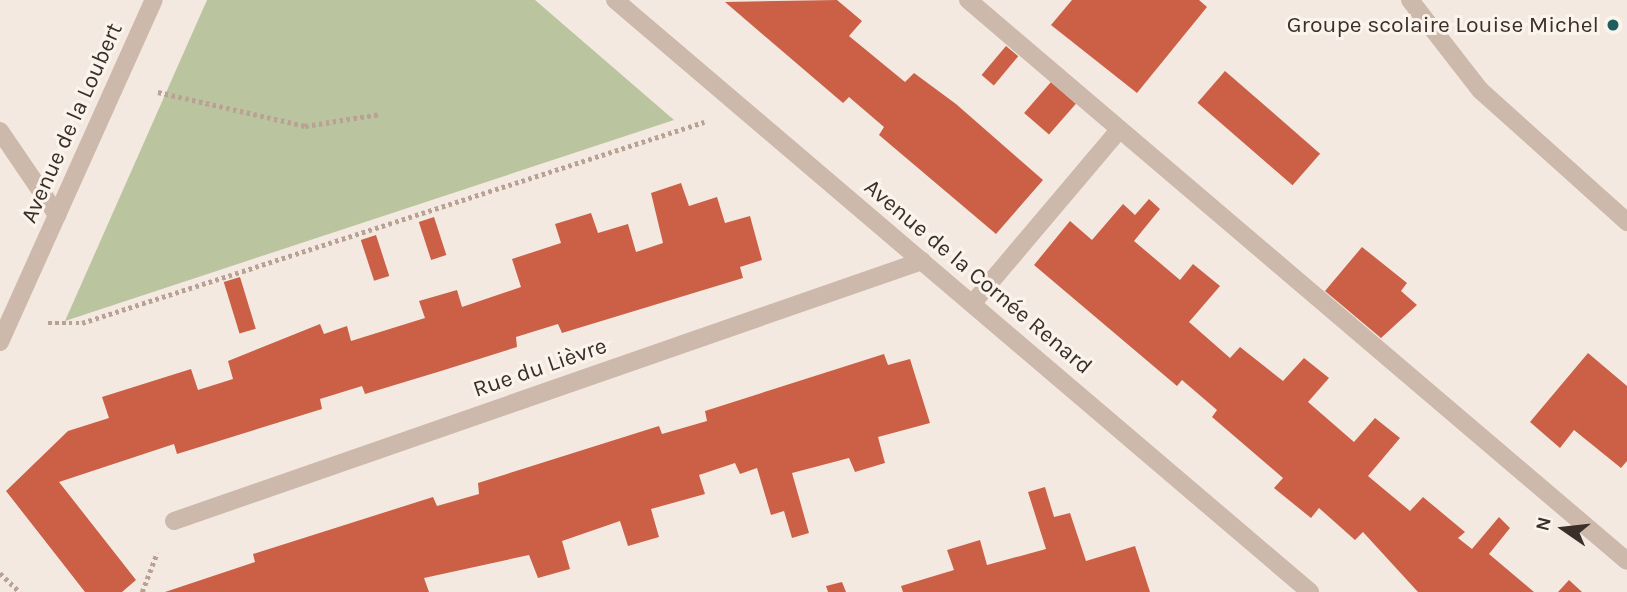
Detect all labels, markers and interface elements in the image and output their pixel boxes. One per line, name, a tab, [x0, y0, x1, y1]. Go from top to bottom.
place label: Groupe scolaire Louise Michel	[1287, 11, 1599, 39]
marker: Groupe scolaire Louise Michel	[1605, 17, 1621, 33]
street label: Avenue de la Loubert	[15, 19, 129, 227]
street label: Avenue de la Cornée Renard	[858, 174, 1098, 380]
street label: Rue du Lièvre	[470, 332, 610, 404]
north arrow	[1529, 494, 1599, 564]
text: N	[1531, 515, 1556, 533]

